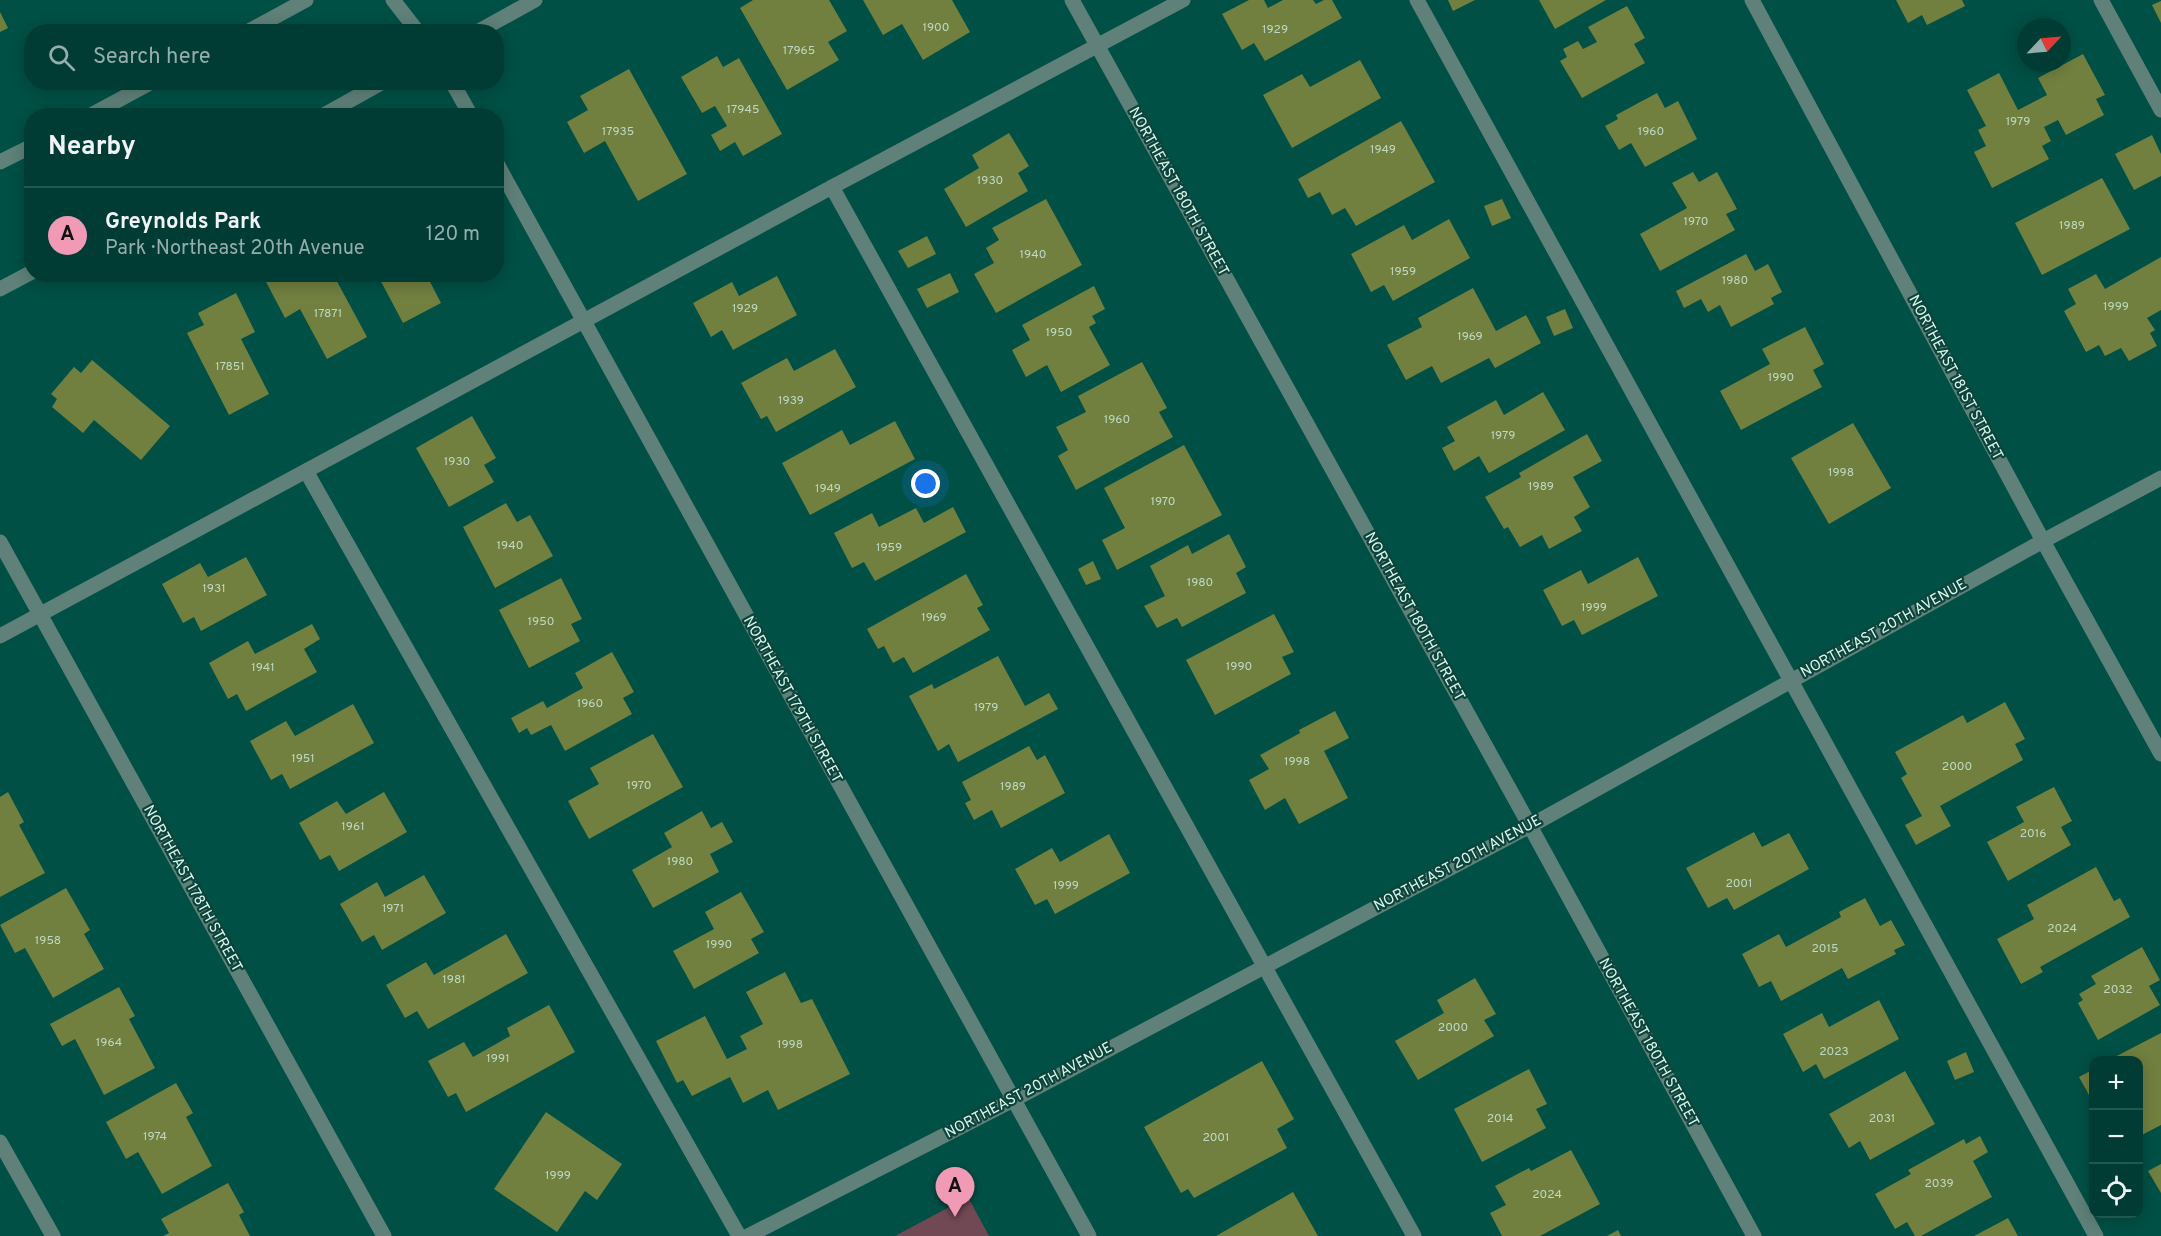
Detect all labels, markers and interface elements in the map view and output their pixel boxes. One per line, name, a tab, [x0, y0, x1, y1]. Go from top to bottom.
north arrow	[2017, 18, 2071, 72]
house number: 1900	[923, 20, 949, 36]
house number: 1929	[1262, 22, 1288, 38]
search box	[24, 24, 504, 90]
icon: search	[45, 41, 78, 74]
house number: 17965	[783, 43, 815, 59]
text: Search here	[93, 44, 211, 71]
house number: 17945	[727, 102, 759, 118]
street label: NORTHEAST 180TH STREET	[1124, 104, 1232, 280]
house number: 1979	[2006, 114, 2030, 130]
house number: 17935	[602, 124, 634, 140]
house number: 1960	[1638, 124, 1664, 140]
text: Nearby	[48, 131, 136, 164]
house number: 1949	[1370, 142, 1396, 158]
house number: 1930	[977, 173, 1003, 189]
text: Greynolds Park	[105, 209, 261, 236]
house number: 1970	[1684, 214, 1708, 230]
house number: 1989	[2059, 218, 2085, 234]
text: A	[60, 222, 75, 248]
text: 120 m	[426, 222, 480, 248]
text: Park · Northeast 20th Avenue	[105, 236, 365, 262]
house number: 1940	[1020, 247, 1046, 263]
house number: 1959	[1390, 264, 1416, 280]
house number: 1980	[1722, 273, 1748, 289]
street label: NORTHEAST 181ST STREET	[1903, 292, 2007, 464]
house number: 1999	[2103, 299, 2129, 315]
house number: 1929	[732, 301, 758, 317]
house number: 17871	[314, 306, 342, 322]
house number: 1950	[1046, 325, 1072, 341]
house number: 1969	[1457, 329, 1483, 345]
house number: 17851	[215, 359, 245, 375]
house number: 1990	[1768, 370, 1794, 386]
house number: 1939	[778, 393, 804, 409]
house number: 1960	[1104, 412, 1130, 428]
house number: 1979	[1491, 428, 1515, 444]
house number: 1930	[444, 454, 470, 470]
house number: 1998	[1828, 465, 1854, 481]
your location	[911, 469, 940, 498]
house number: 1989	[1528, 479, 1554, 495]
house number: 1949	[815, 481, 841, 497]
house number: 1970	[1151, 494, 1175, 510]
street label: NORTHEAST 180TH STREET	[1360, 529, 1468, 705]
house number: 1940	[497, 538, 523, 554]
house number: 1959	[876, 540, 902, 556]
house number: 1980	[1187, 575, 1213, 591]
street label: NORTHEAST 20TH AVENUE	[1798, 575, 1970, 683]
house number: 1931	[202, 581, 226, 597]
house number: 1999	[1581, 600, 1607, 616]
house number: 1969	[921, 610, 947, 626]
street label: NORTHEAST 179TH STREET	[738, 613, 846, 787]
house number: 1950	[528, 614, 554, 630]
house number: 1990	[1226, 659, 1252, 675]
house number: 1941	[251, 660, 275, 676]
house number: 1960	[577, 696, 603, 712]
house number: 1979	[974, 700, 998, 716]
house number: 1951	[291, 751, 315, 767]
house number: 1998	[1284, 754, 1310, 770]
house number: 2000	[1942, 759, 1972, 775]
house number: 1970	[627, 778, 651, 794]
house number: 1989	[1000, 779, 1026, 795]
street label: NORTHEAST 178TH STREET	[138, 802, 246, 976]
street label: NORTHEAST 20TH AVENUE	[1371, 812, 1545, 916]
house number: 1961	[341, 819, 365, 835]
house number: 2016	[2020, 826, 2046, 842]
house number: 1980	[667, 854, 693, 870]
house number: 2001	[1725, 876, 1753, 892]
house number: 1999	[1053, 878, 1079, 894]
house number: 1971	[382, 901, 404, 917]
house number: 2024	[2047, 921, 2077, 937]
house number: 1958	[35, 933, 61, 949]
house number: 1990	[706, 937, 732, 953]
house number: 2015	[1812, 941, 1838, 957]
street label: NORTHEAST 180TH STREET	[1594, 955, 1702, 1131]
house number: 1981	[442, 972, 466, 988]
house number: 2032	[2103, 982, 2133, 998]
house number: 2000	[1438, 1020, 1468, 1036]
house number: 1964	[96, 1035, 122, 1051]
house number: 1998	[777, 1037, 803, 1053]
street label: NORTHEAST 20TH AVENUE	[942, 1039, 1116, 1143]
house number: 2023	[1819, 1044, 1849, 1060]
house number: 1991	[486, 1051, 510, 1067]
map controls	[2089, 1056, 2143, 1218]
button: +	[2089, 1056, 2143, 1110]
button: −	[2089, 1110, 2143, 1164]
house number: 2014	[1487, 1111, 1513, 1127]
house number: 2031	[1869, 1111, 1895, 1127]
house number: 1974	[143, 1129, 167, 1145]
house number: 2001	[1202, 1130, 1230, 1146]
button: locate	[2089, 1164, 2143, 1218]
house number: 1999	[545, 1168, 571, 1184]
pin: A	[936, 1168, 974, 1217]
house number: 2039	[1924, 1176, 1954, 1192]
house number: 2024	[1532, 1187, 1562, 1203]

